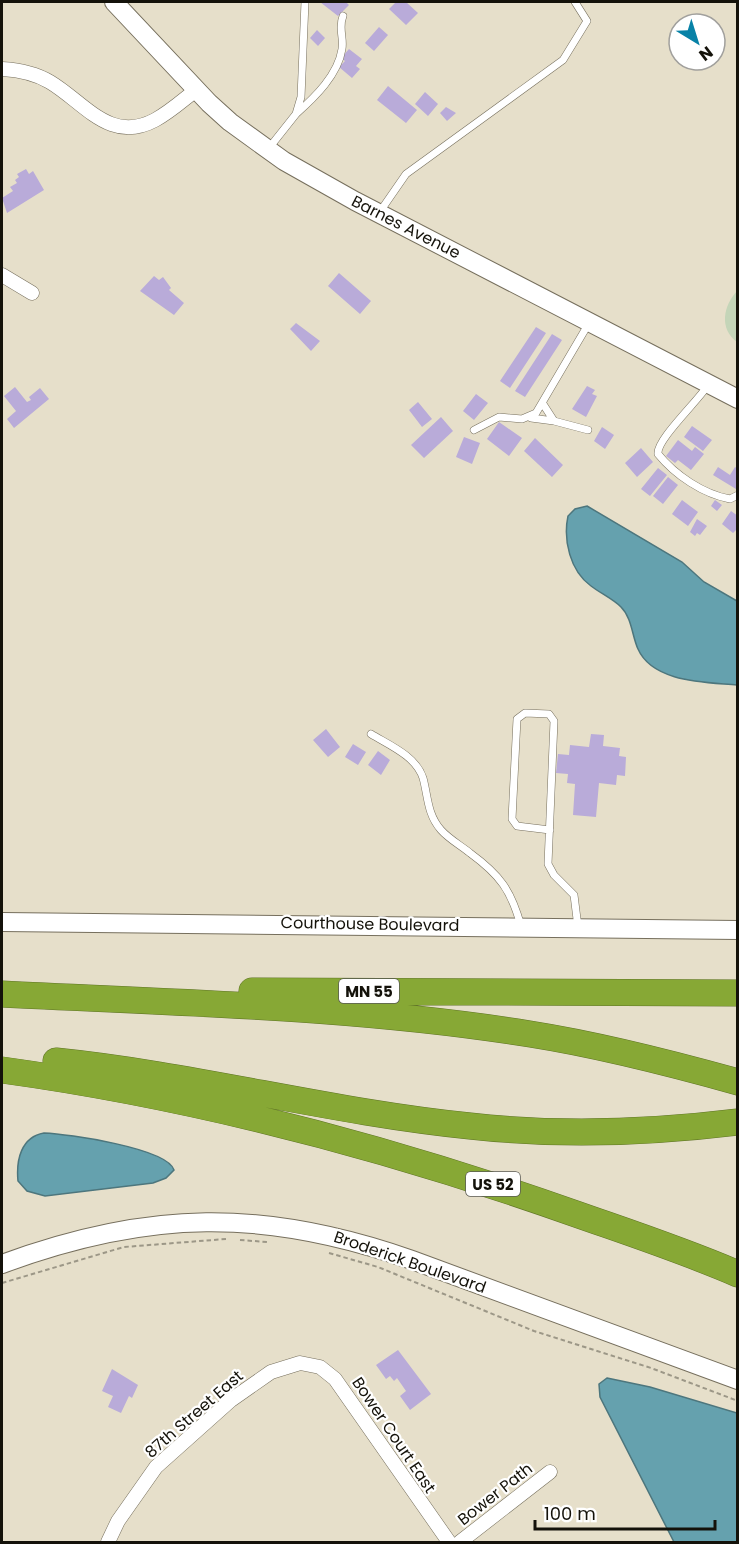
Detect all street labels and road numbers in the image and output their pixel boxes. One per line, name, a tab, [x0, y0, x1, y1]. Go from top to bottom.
street label: Barnes Avenue	[348, 190, 465, 264]
street label: Courthouse Boulevard	[281, 911, 459, 937]
road number: MN 55	[339, 979, 399, 1003]
road number: US 52	[466, 1172, 520, 1196]
street label: Broderick Boulevard	[331, 1225, 489, 1299]
street label: 87th Street East	[140, 1365, 248, 1463]
street label: Bower Court East	[347, 1372, 441, 1498]
street label: Bower Path	[453, 1457, 537, 1531]

